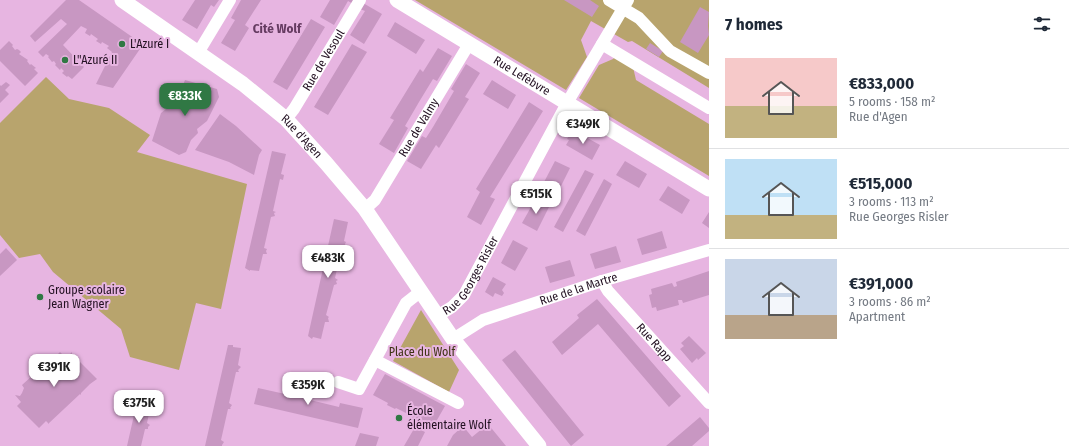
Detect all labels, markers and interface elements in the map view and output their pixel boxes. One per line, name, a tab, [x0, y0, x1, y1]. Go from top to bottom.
icon: filters	[1031, 13, 1053, 35]
text: 7 homes	[725, 14, 783, 35]
district label: Cité Wolf	[253, 21, 303, 36]
street label: Rue de Vesoul	[300, 27, 348, 93]
place label: L'Azuré I	[130, 37, 169, 51]
marker: L'Azuré I	[117, 39, 127, 49]
place label: L"Azuré II	[73, 53, 117, 67]
street label: Rue Lefèbvre	[491, 53, 553, 98]
marker: L"Azuré II	[60, 55, 70, 65]
text: €833,000	[849, 73, 914, 94]
icon: home	[757, 74, 805, 122]
pin: €833K	[157, 83, 213, 117]
text: €833K	[168, 88, 202, 103]
text: 5 rooms · 158 m²	[849, 94, 936, 109]
street label: Rue de Valmy	[396, 95, 442, 159]
text: Rue d'Agen	[849, 109, 908, 124]
street label: Rue d'Agen	[279, 111, 325, 161]
pin: €349K	[555, 111, 611, 145]
text: €349K	[566, 116, 600, 131]
text: €515,000	[849, 173, 913, 194]
icon: home	[757, 175, 805, 223]
pin: €515K	[508, 181, 564, 215]
text: €515K	[520, 186, 552, 201]
text: 3 rooms · 113 m²	[849, 194, 934, 209]
text: Rue Georges Risler	[849, 209, 949, 224]
street label: Rue Georges Risler	[440, 233, 502, 318]
pin: €483K	[300, 245, 356, 279]
text: €483K	[311, 250, 345, 265]
street label: Rue de la Martre	[538, 270, 619, 308]
text: €391,000	[849, 273, 913, 294]
icon: home	[757, 275, 805, 323]
place label: Groupe scolaire Jean Wagner	[48, 283, 125, 311]
marker: Groupe scolaire Jean Wagner	[35, 292, 45, 302]
text: 3 rooms · 86 m²	[849, 294, 931, 309]
text: Apartment	[849, 309, 905, 324]
street label: Rue Rapp	[634, 320, 675, 365]
park label: Place du Wolf	[389, 345, 456, 359]
pin: €391K	[26, 354, 82, 388]
text: €391K	[38, 359, 70, 374]
pin: €359K	[280, 372, 336, 406]
text: €359K	[291, 377, 325, 392]
pin: €375K	[111, 390, 167, 424]
text: €375K	[123, 395, 155, 410]
place label: École élémentaire Wolf	[407, 403, 492, 432]
marker: École élémentaire Wolf	[394, 413, 404, 423]

